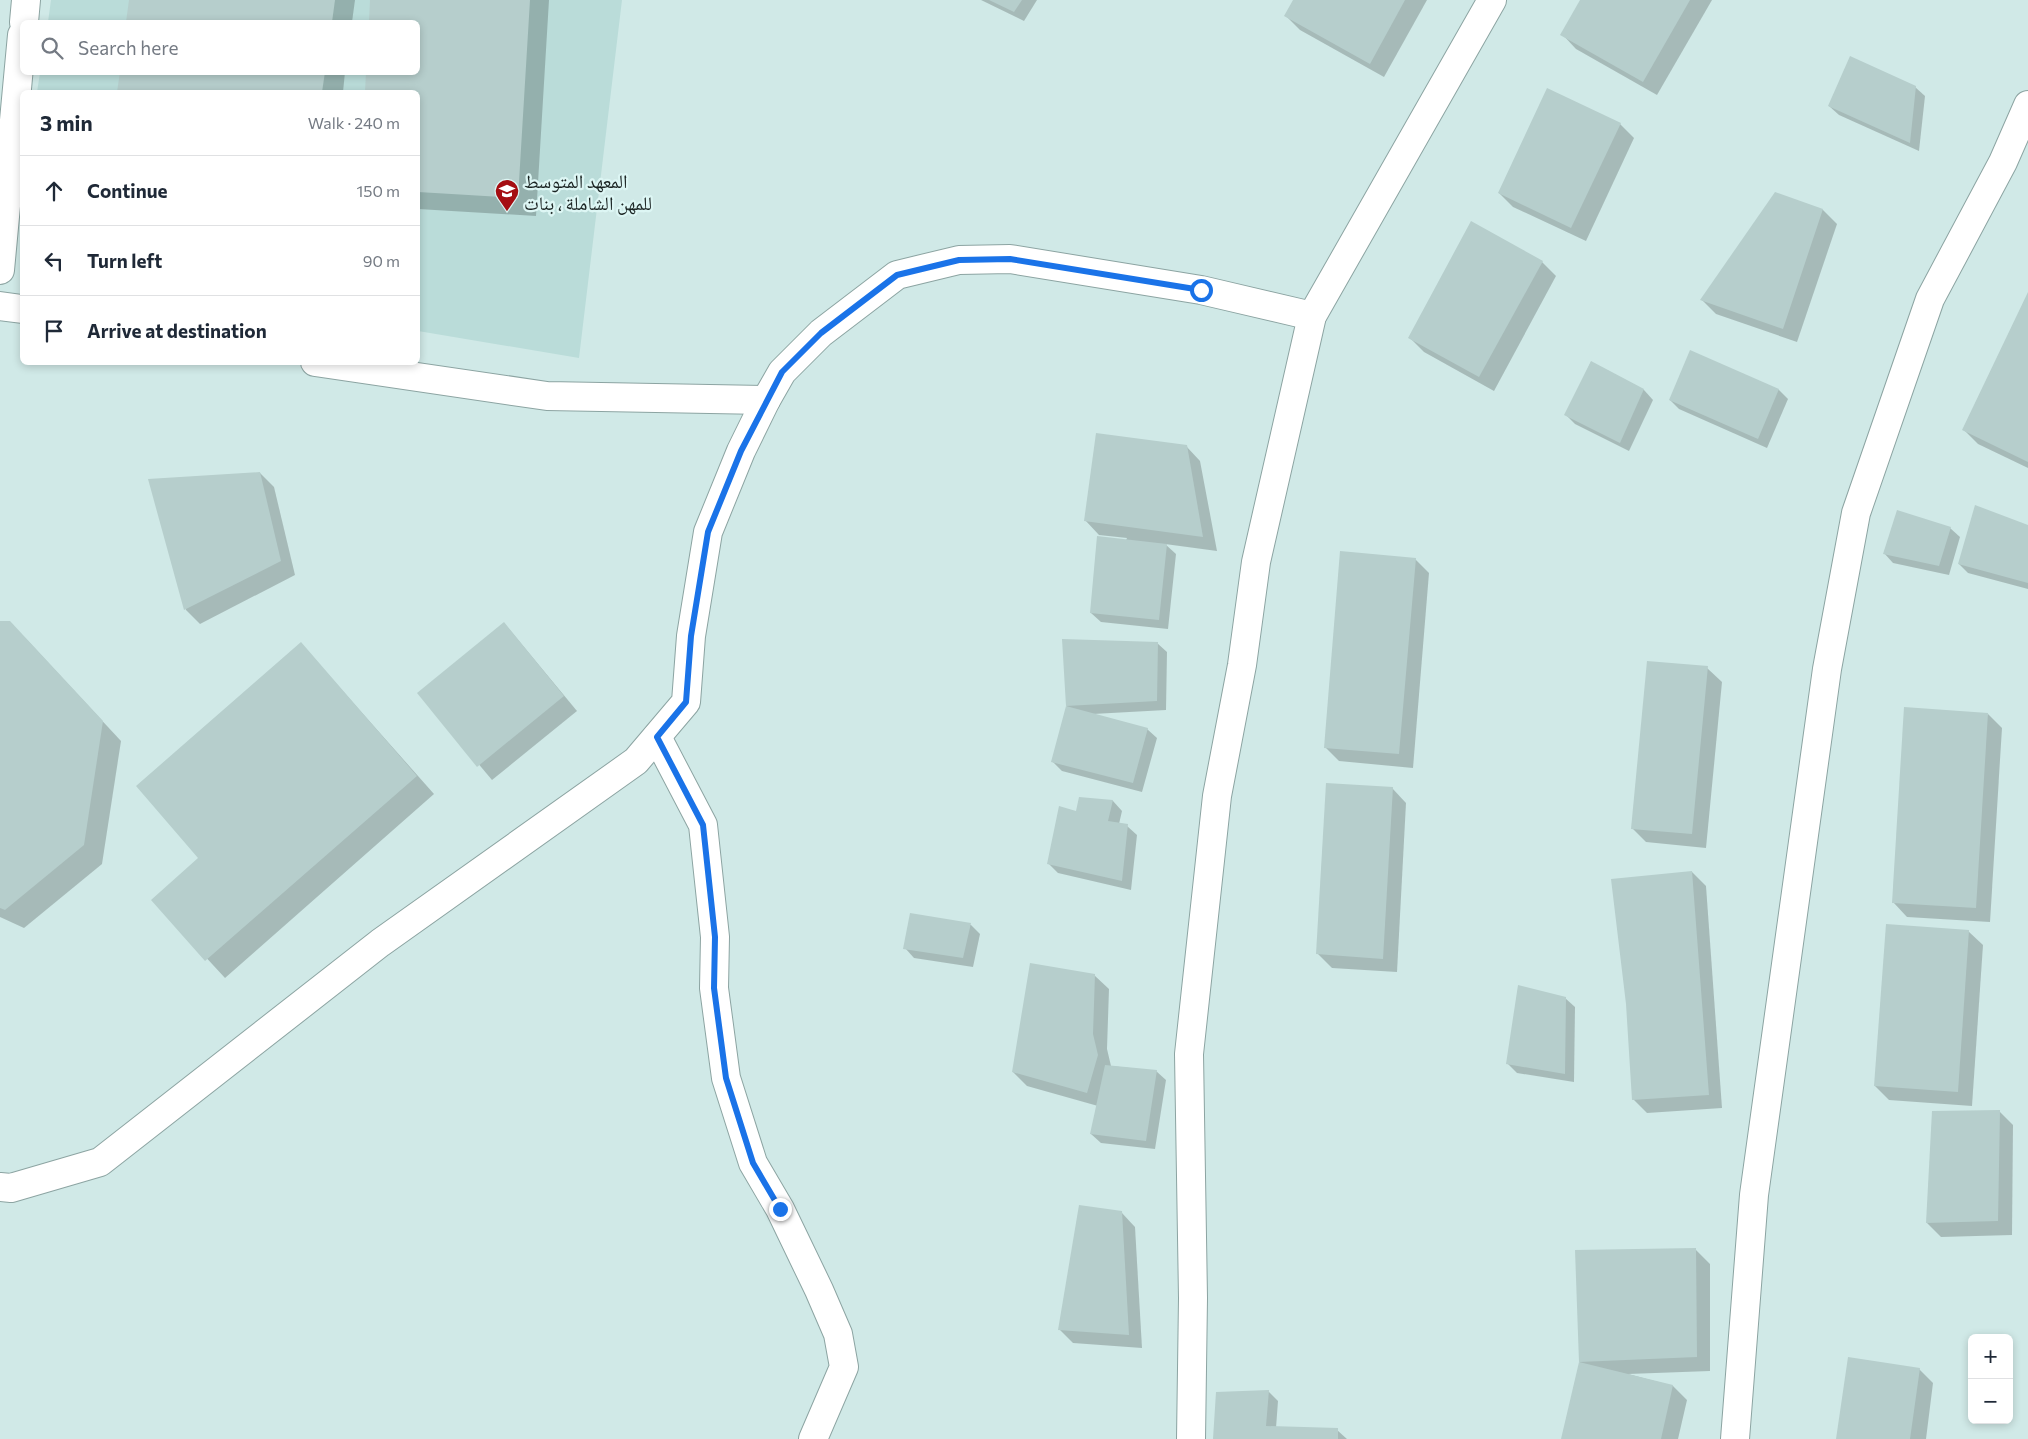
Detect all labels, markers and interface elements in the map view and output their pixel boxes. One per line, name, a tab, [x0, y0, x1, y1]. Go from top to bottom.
search box	[20, 20, 420, 75]
icon: search	[38, 34, 66, 62]
text: Search here	[78, 36, 178, 59]
text: 3 min	[40, 110, 93, 135]
text: Walk · 240 m	[308, 113, 400, 132]
place label: المعهد المتوسط للمهن الشاملة ، بنات	[524, 169, 652, 215]
icon: ahead	[40, 177, 68, 205]
school or university icon: المعهد المتوسط للمهن الشاملة ، بنات	[494, 178, 520, 212]
text: Continue	[87, 179, 167, 202]
text: 150 m	[357, 181, 400, 200]
icon: left	[40, 247, 68, 275]
text: Turn left	[87, 249, 162, 272]
text: 90 m	[363, 251, 400, 270]
route start	[1190, 279, 1213, 302]
icon: arrive	[40, 317, 68, 345]
text: Arrive at destination	[87, 319, 267, 342]
route end	[769, 1198, 792, 1221]
map controls	[1968, 1334, 2013, 1424]
button: +	[1968, 1334, 2013, 1379]
button: −	[1968, 1379, 2013, 1424]

